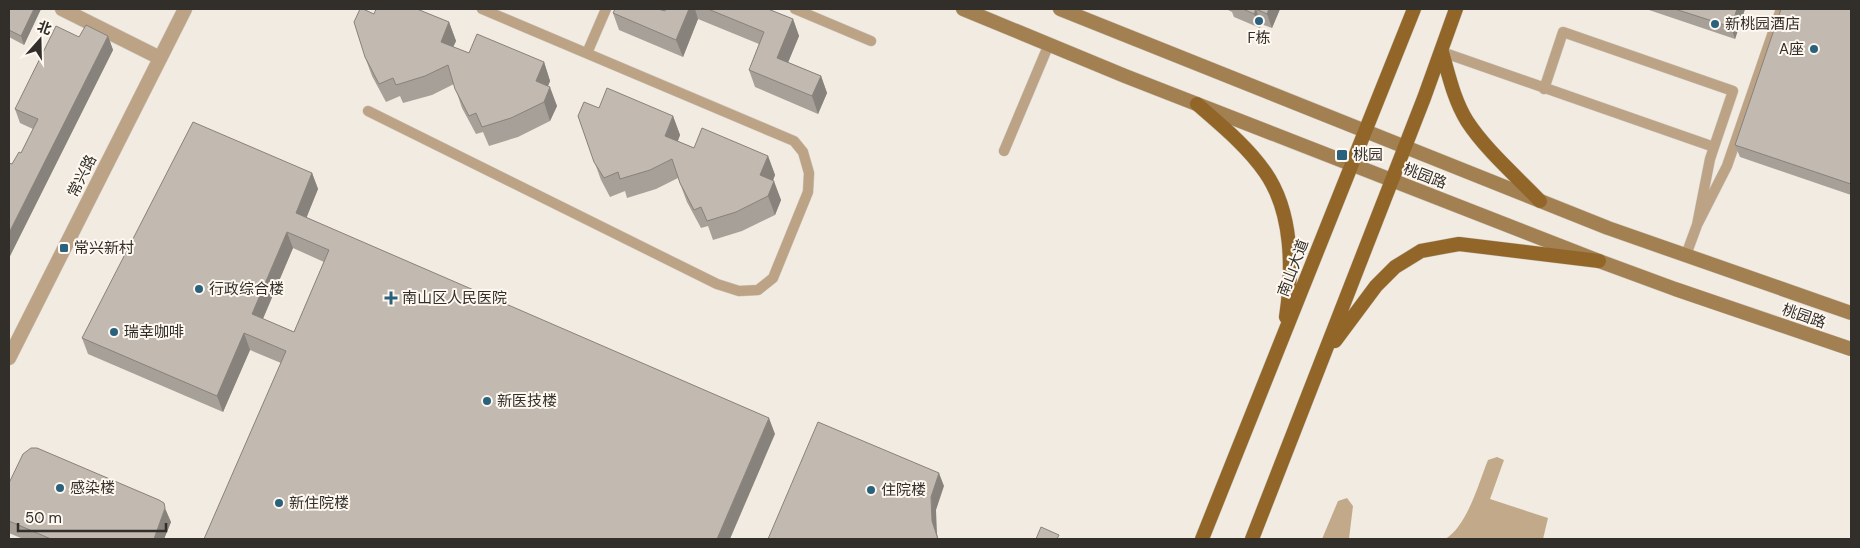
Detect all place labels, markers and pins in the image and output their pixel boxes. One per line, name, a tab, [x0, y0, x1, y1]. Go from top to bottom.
place label: 新桃园酒店	[1725, 14, 1800, 34]
marker: F栋	[1253, 15, 1265, 27]
marker: 新桃园酒店	[1709, 18, 1721, 30]
place label: F栋	[1247, 28, 1271, 48]
place label: A座	[1779, 39, 1804, 59]
marker: A座	[1808, 43, 1820, 55]
place label: 桃园	[1353, 145, 1383, 165]
marker: 桃园	[1335, 148, 1349, 162]
place label: 常兴新村	[74, 238, 134, 258]
marker: 常兴新村	[58, 242, 70, 254]
place label: 行政综合楼	[209, 279, 284, 299]
marker: 行政综合楼	[193, 283, 205, 295]
place label: 南山区人民医院	[402, 288, 507, 308]
marker: 南山区人民医院	[384, 291, 398, 305]
place label: 瑞幸咖啡	[124, 322, 184, 342]
marker: 瑞幸咖啡	[108, 326, 120, 338]
place label: 新医技楼	[497, 391, 557, 411]
marker: 新医技楼	[481, 395, 493, 407]
place label: 感染楼	[70, 478, 115, 498]
place label: 住院楼	[881, 480, 926, 500]
marker: 感染楼	[54, 482, 66, 494]
marker: 住院楼	[865, 484, 877, 496]
place label: 新住院楼	[289, 493, 349, 513]
marker: 新住院楼	[273, 497, 285, 509]

